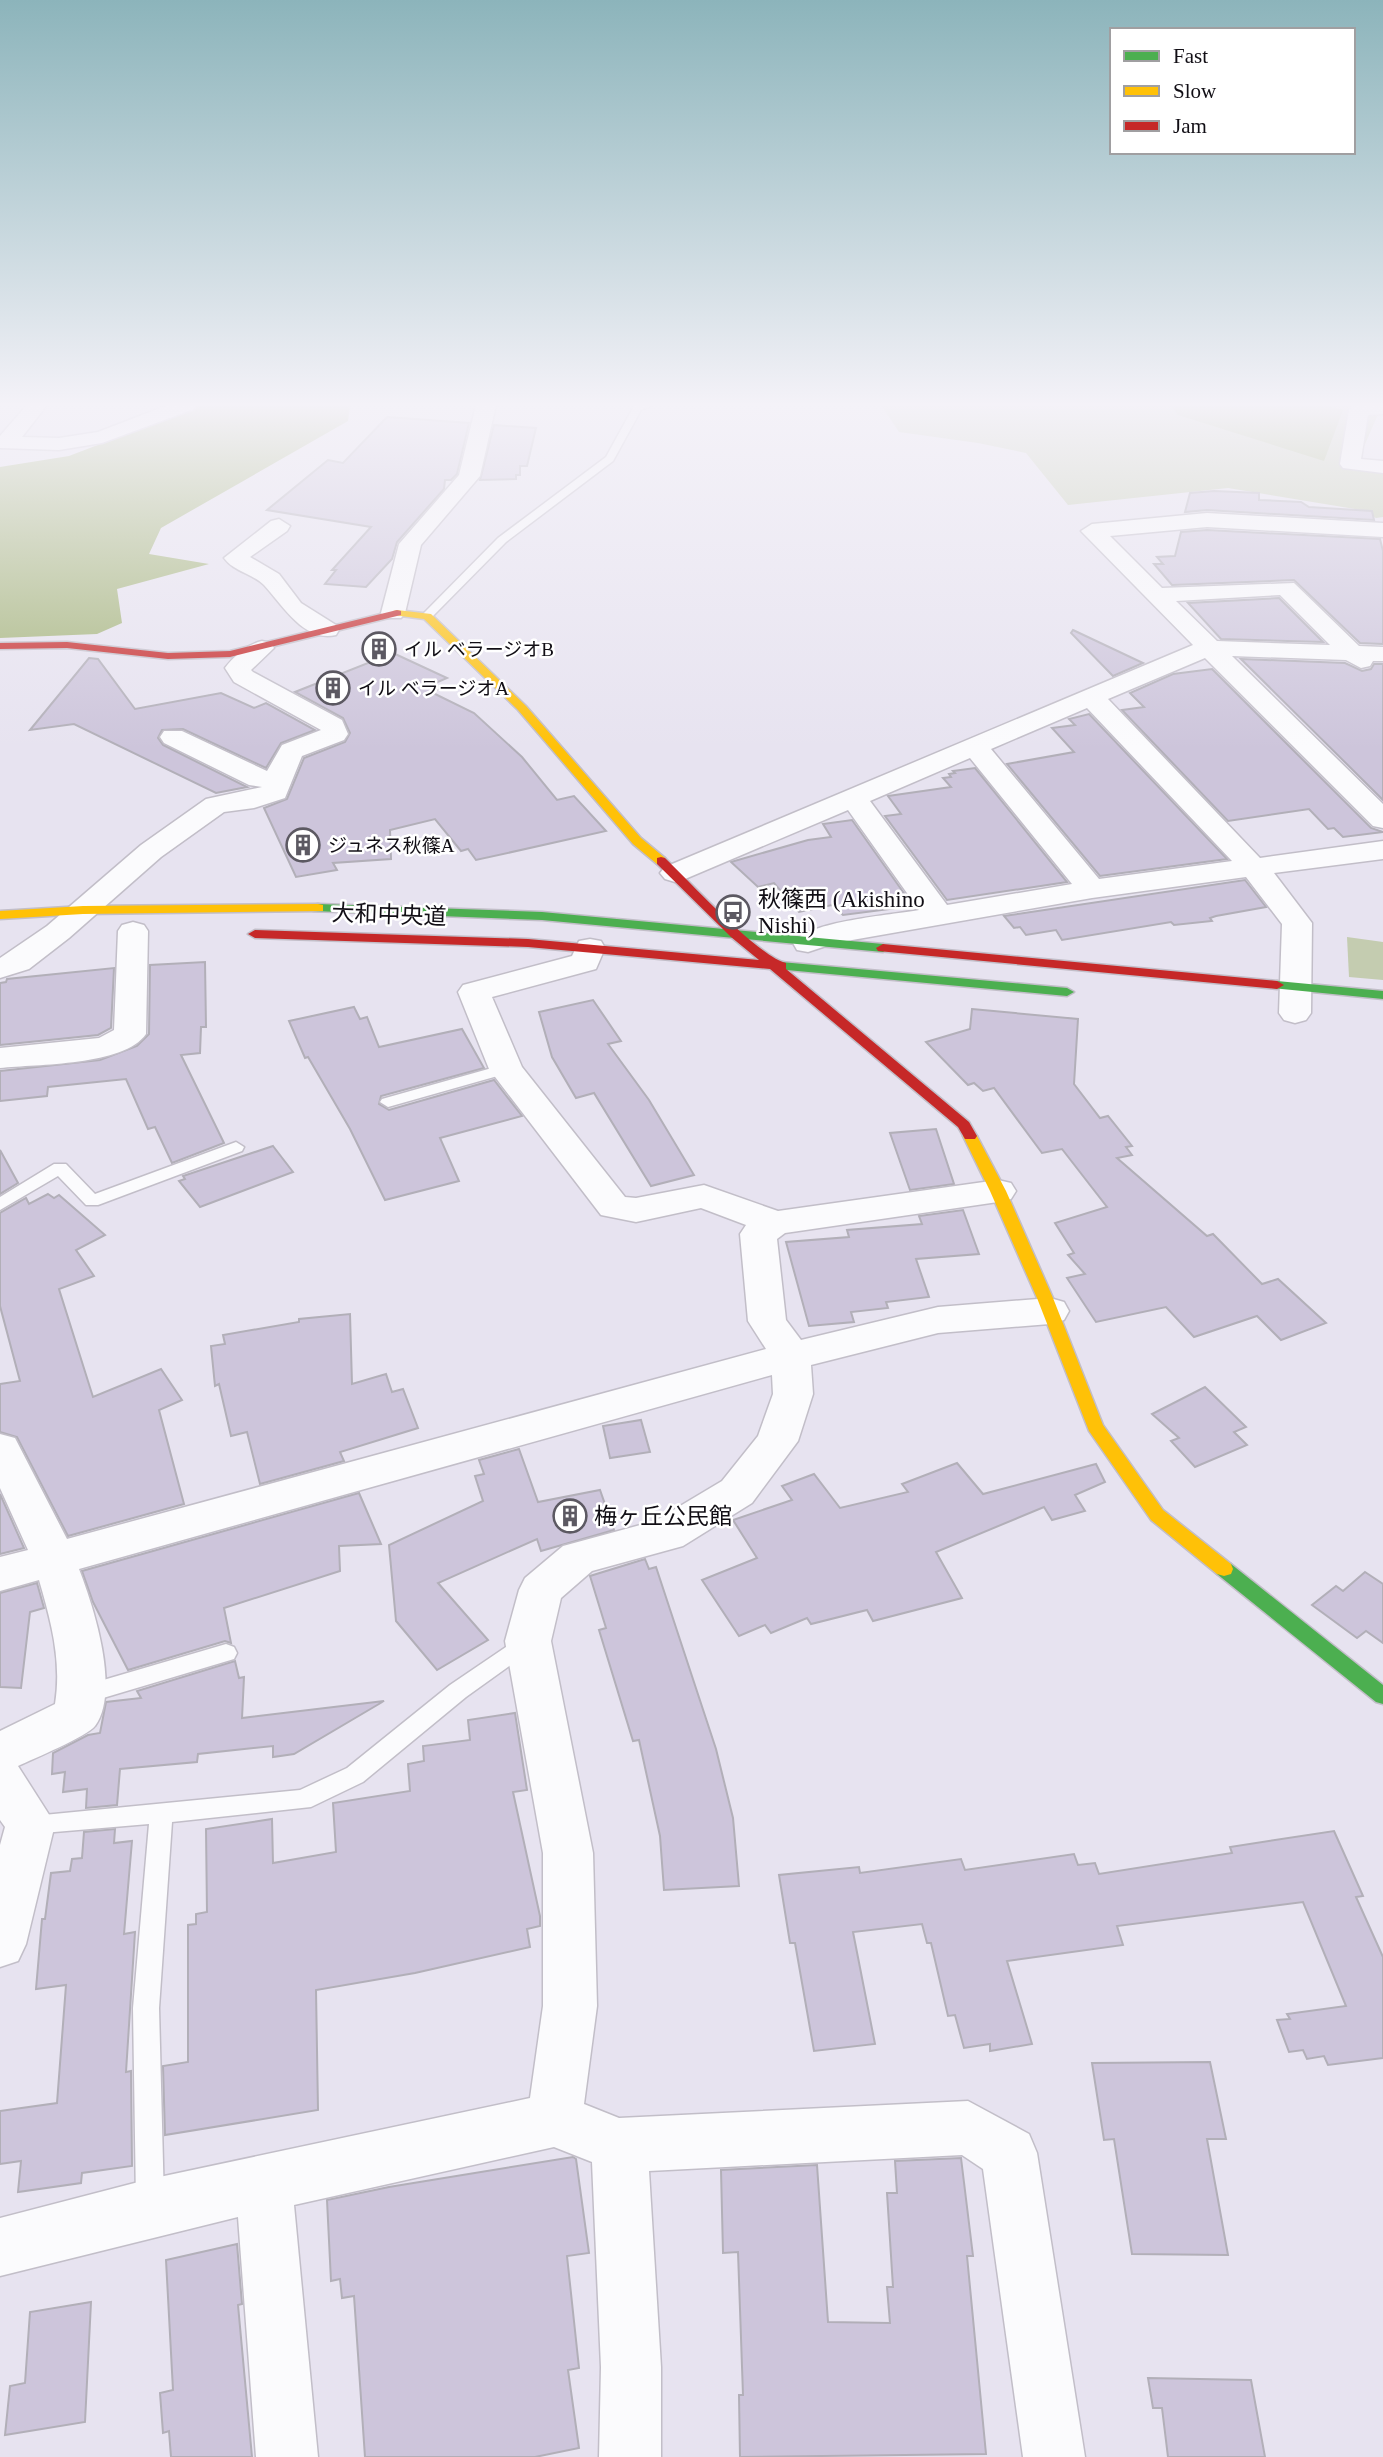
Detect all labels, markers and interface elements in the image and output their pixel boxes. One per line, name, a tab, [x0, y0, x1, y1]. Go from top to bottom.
legend	[1110, 28, 1355, 154]
text: Fast	[1173, 44, 1208, 68]
text: Slow	[1173, 79, 1217, 103]
text: Jam	[1173, 114, 1207, 138]
building icon: イル ベラージオB	[360, 630, 398, 668]
place label: イル ベラージオB	[404, 639, 554, 660]
building icon: イル ベラージオA	[314, 669, 352, 707]
place label: イル ベラージオA	[358, 678, 509, 699]
building icon: ジュネス秋篠A	[284, 826, 322, 864]
place label: ジュネス秋篠A	[328, 835, 455, 856]
place label: 秋篠西 (Akishino Nishi)	[758, 887, 925, 938]
bus stop icon: 秋篠西 (Akishino Nishi)	[714, 893, 752, 931]
street label: 大和中央道	[331, 901, 447, 929]
building icon: 梅ヶ丘公民館	[551, 1497, 589, 1535]
place label: 梅ヶ丘公民館	[594, 1504, 732, 1529]

